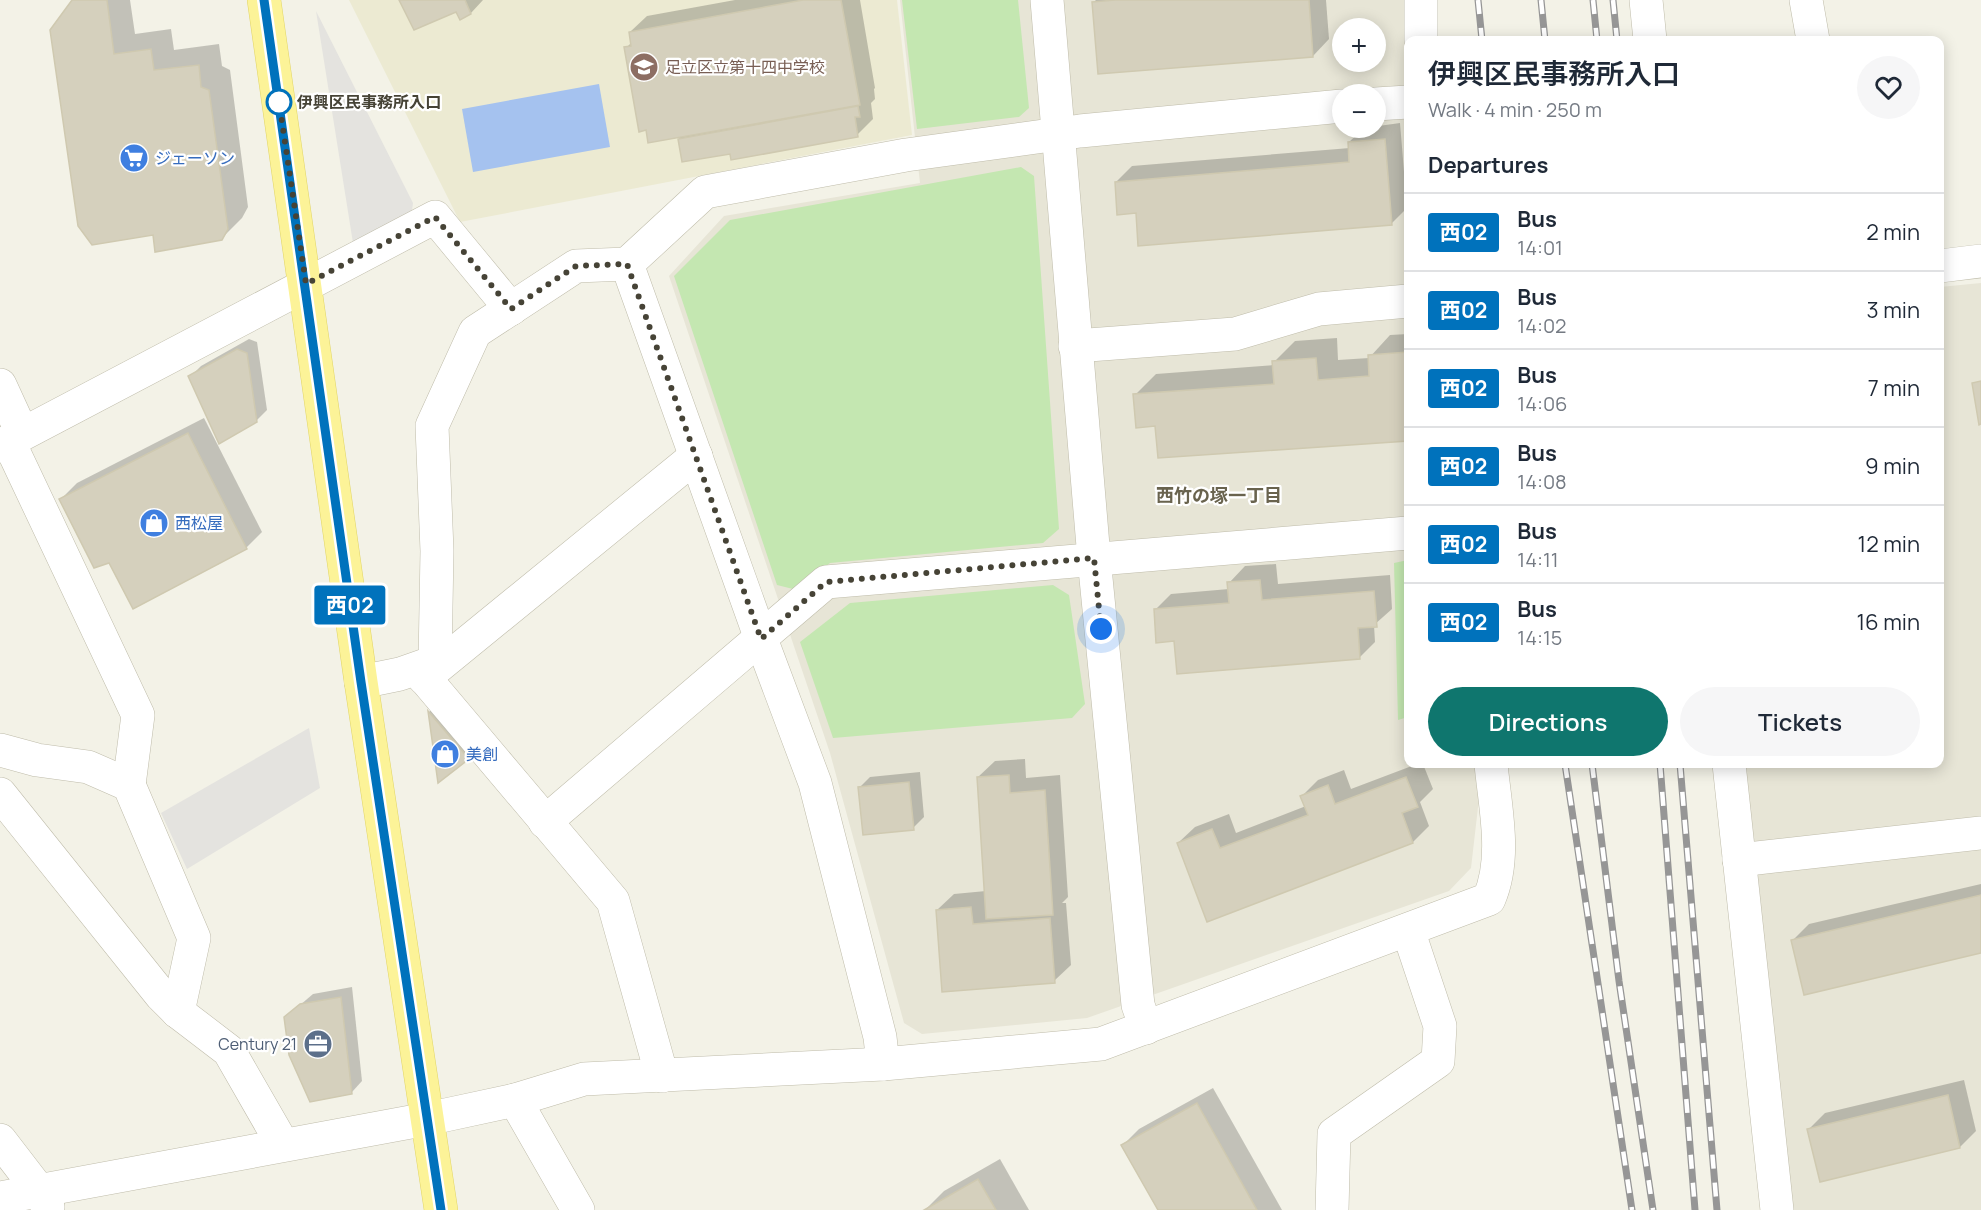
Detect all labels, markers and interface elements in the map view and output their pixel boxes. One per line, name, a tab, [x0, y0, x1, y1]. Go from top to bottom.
map controls	[1332, 18, 1386, 138]
button: +	[1332, 18, 1386, 72]
school or university icon: 足立区立第十四中学校	[628, 51, 660, 83]
text: 伊興区民事務所入口	[1428, 54, 1680, 92]
place label: 足立区立第十四中学校	[665, 56, 825, 78]
button: heart	[1857, 56, 1920, 119]
button: −	[1332, 84, 1386, 138]
marker: 伊興区民事務所入口	[266, 89, 292, 115]
place label: 伊興区民事務所入口	[296, 91, 441, 113]
text: Walk · 4 min · 250 m	[1428, 96, 1602, 123]
supermarket icon: ジェーソン	[118, 142, 150, 174]
place label: ジェーソン	[155, 147, 235, 169]
text: Departures	[1428, 150, 1548, 180]
text: Bus	[1517, 204, 1557, 234]
text: 2 min	[1866, 217, 1920, 247]
text: 西02	[1440, 218, 1487, 246]
text: 14:01	[1517, 234, 1563, 261]
text: Bus	[1517, 282, 1557, 312]
text: 3 min	[1867, 295, 1920, 325]
text: 西02	[1440, 296, 1487, 324]
text: 14:02	[1517, 312, 1567, 339]
text: Bus	[1517, 360, 1557, 390]
text: 7 min	[1868, 373, 1920, 403]
text: 西02	[1440, 374, 1487, 402]
text: 14:06	[1517, 390, 1568, 417]
text: Bus	[1517, 438, 1557, 468]
text: 9 min	[1865, 451, 1920, 481]
text: 西02	[1440, 452, 1487, 480]
text: 14:08	[1517, 468, 1567, 495]
district label: 西竹の塚一丁目	[1156, 483, 1282, 507]
shop icon: 西松屋	[138, 507, 170, 539]
place label: 西松屋	[175, 512, 223, 534]
text: Bus	[1517, 516, 1557, 546]
text: 12 min	[1858, 529, 1920, 559]
text: 西02	[1440, 530, 1487, 558]
text: 14:11	[1517, 546, 1559, 573]
line badge: 西02	[316, 586, 385, 624]
text: 西02	[326, 591, 374, 619]
text: Bus	[1517, 594, 1557, 624]
text: 16 min	[1857, 607, 1920, 637]
text: 西02	[1440, 608, 1487, 636]
your location	[1086, 614, 1116, 644]
text: 14:15	[1517, 624, 1562, 651]
button: Directions	[1428, 687, 1668, 756]
button: Tickets	[1680, 687, 1920, 756]
shop icon: 美創	[429, 738, 461, 770]
place label: 美創	[466, 743, 498, 765]
office icon: Century 21	[302, 1028, 334, 1060]
place label: Century 21	[218, 1033, 297, 1055]

